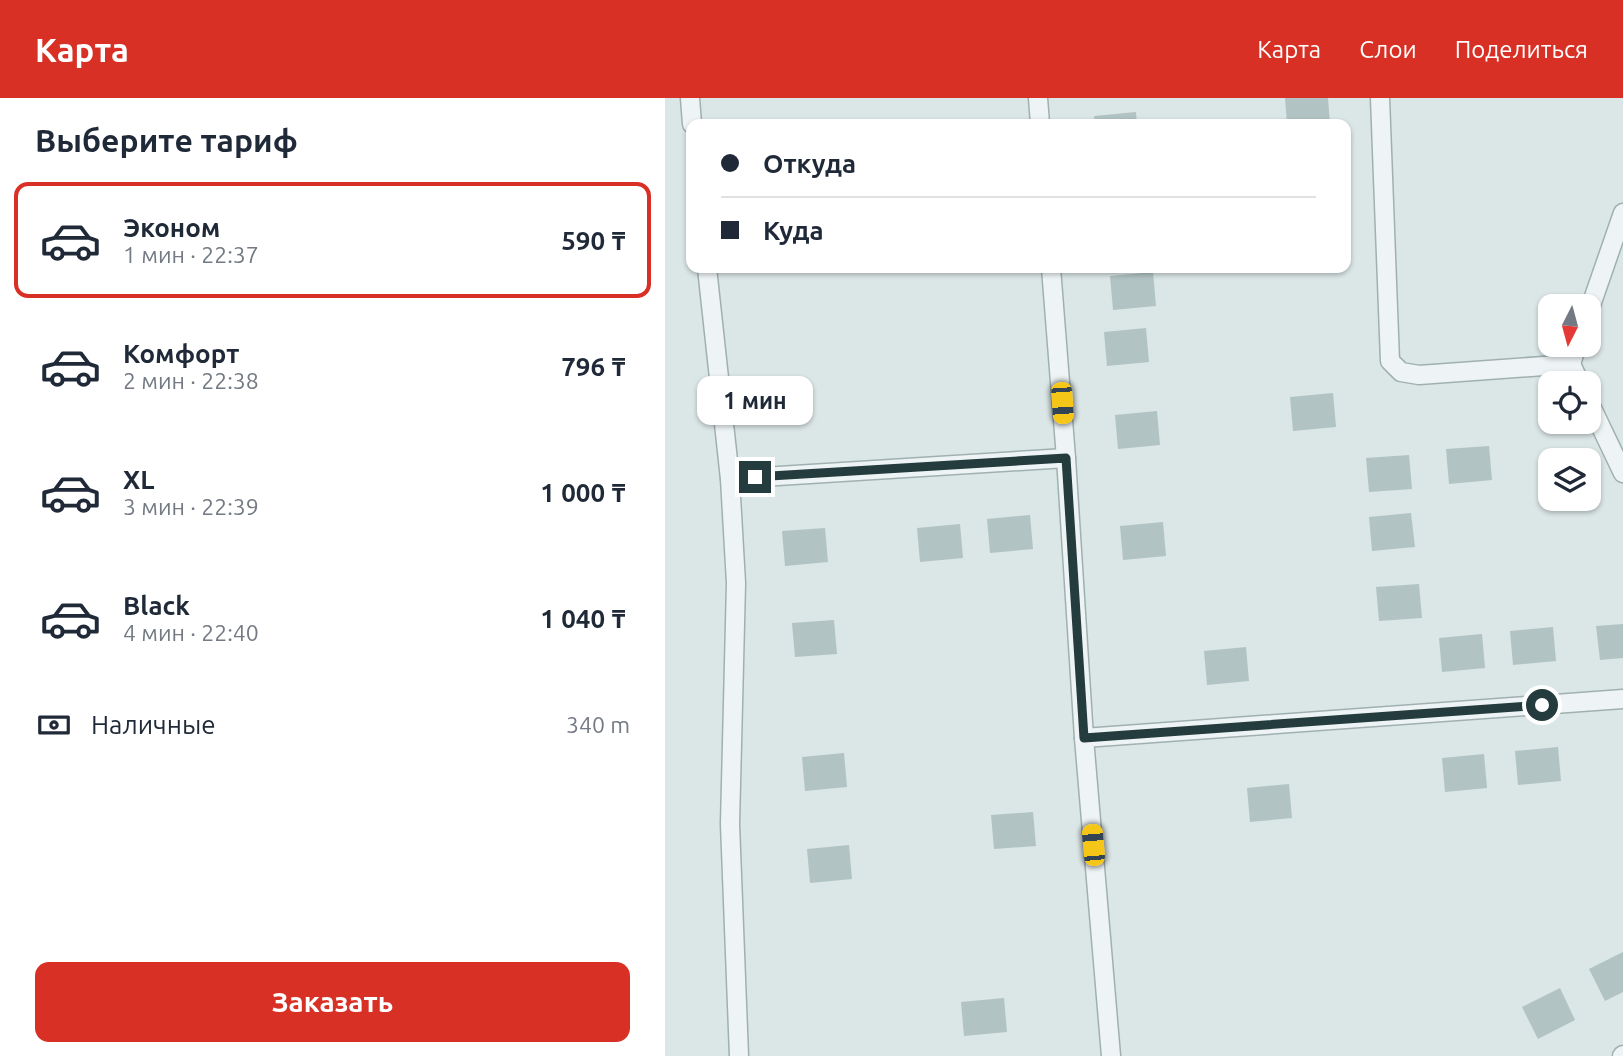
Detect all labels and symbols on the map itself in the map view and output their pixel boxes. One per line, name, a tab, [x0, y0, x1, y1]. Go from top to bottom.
north arrow	[1538, 294, 1601, 357]
callout: 1 мин	[697, 376, 813, 424]
car	[1051, 381, 1074, 425]
route end	[739, 461, 771, 493]
route start	[1526, 689, 1558, 721]
car	[1081, 823, 1106, 867]

